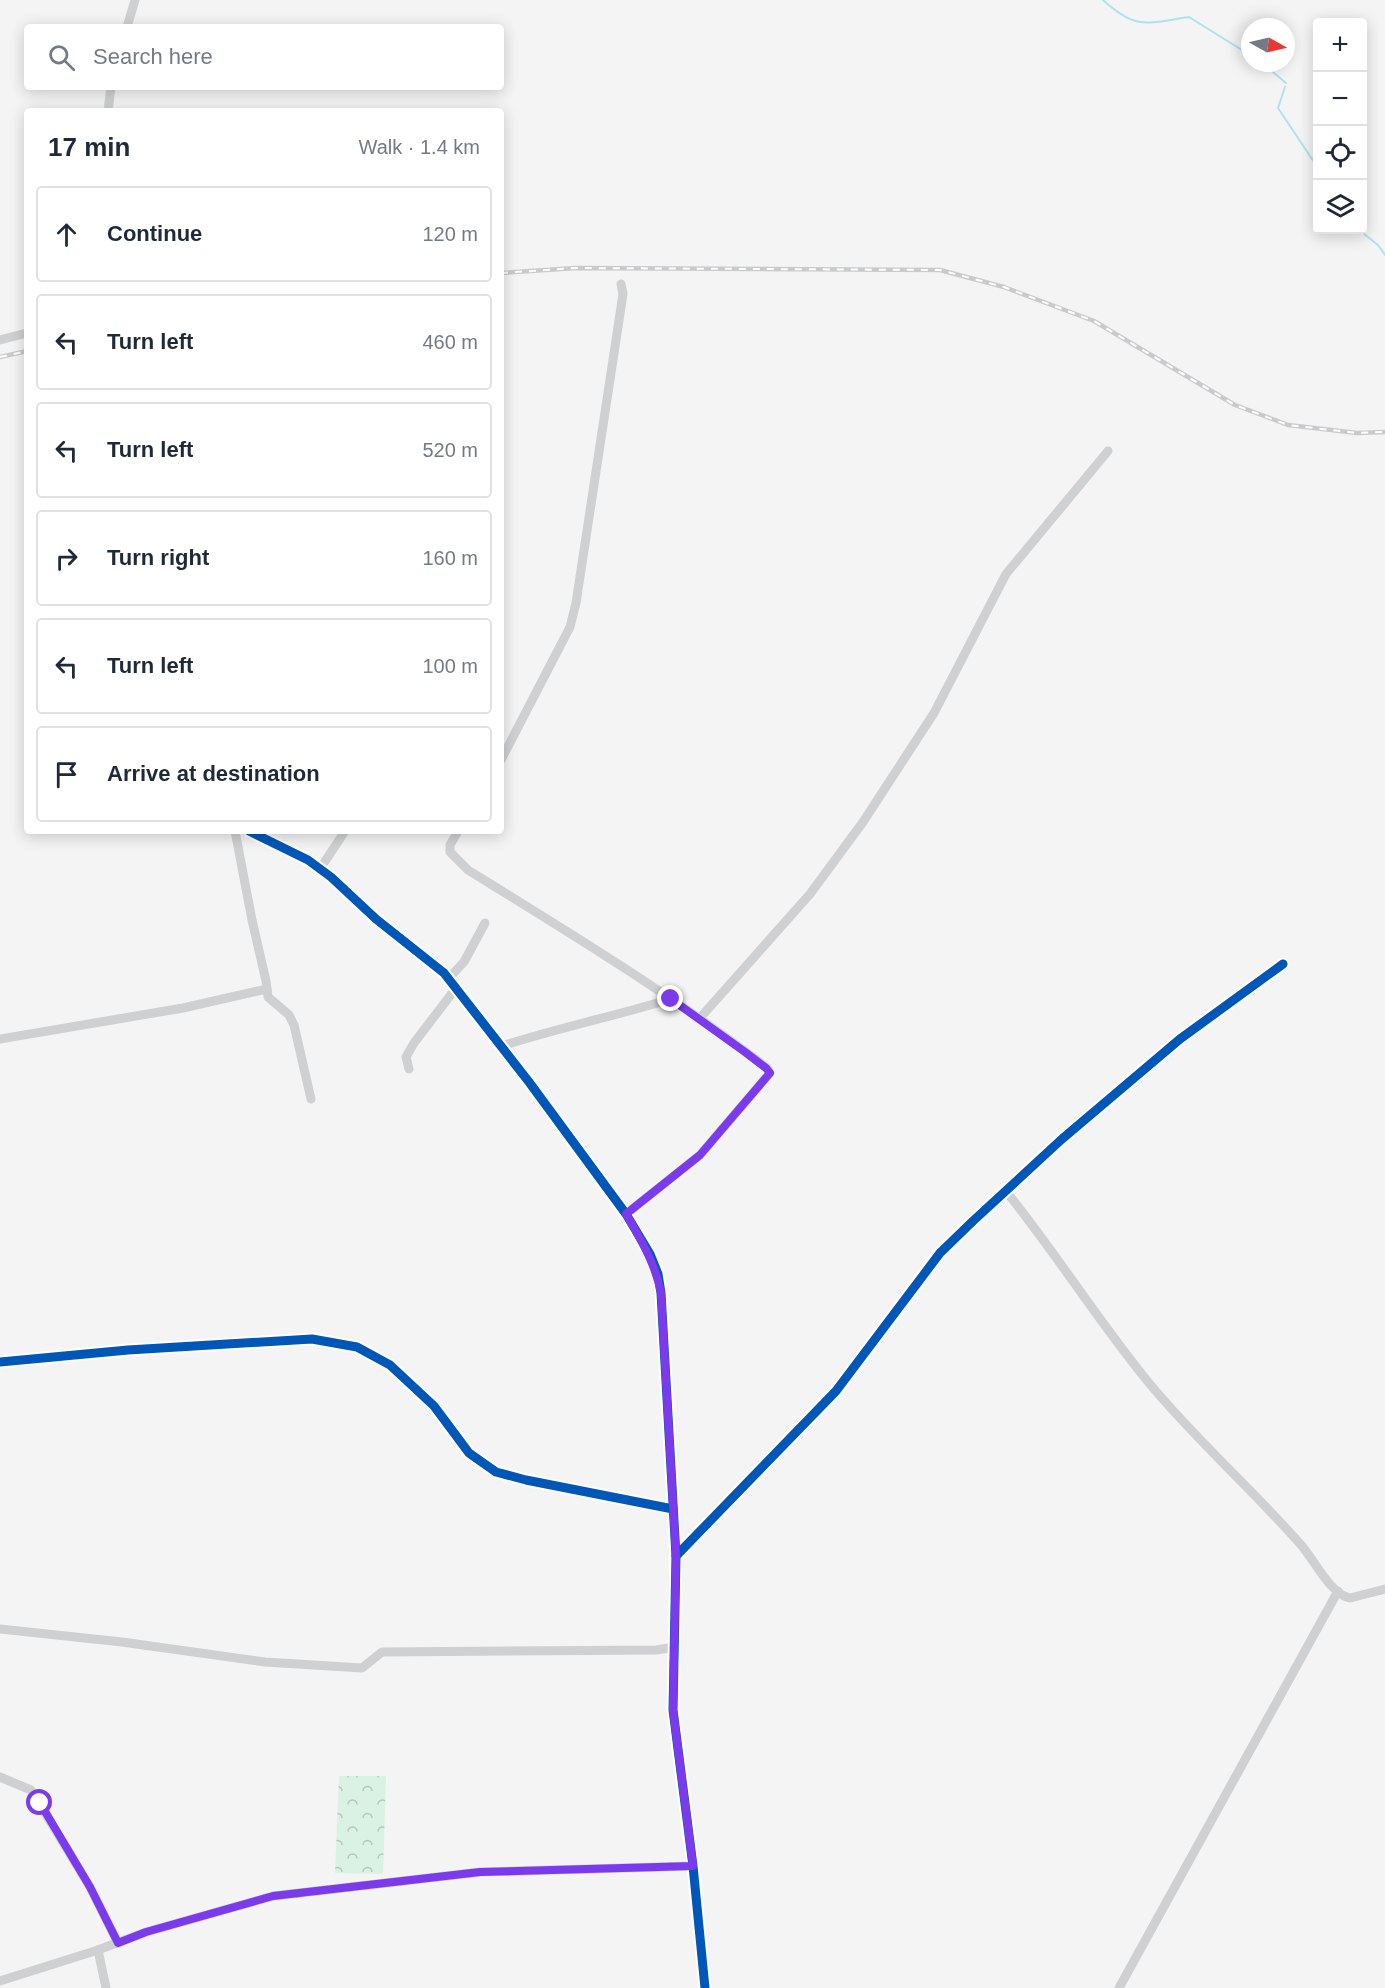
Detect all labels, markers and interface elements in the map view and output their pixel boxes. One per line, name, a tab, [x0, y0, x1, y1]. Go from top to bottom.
north arrow	[1241, 18, 1295, 72]
map controls	[1313, 18, 1367, 234]
button: +	[1313, 18, 1367, 72]
search box	[24, 24, 504, 90]
icon: search	[45, 41, 78, 74]
text: Search here	[93, 44, 213, 69]
button: −	[1313, 72, 1367, 126]
button: locate	[1313, 126, 1367, 180]
text: 17 min	[48, 132, 130, 162]
text: Walk · 1.4 km	[359, 136, 480, 158]
button: layers	[1313, 180, 1367, 234]
icon: ahead	[50, 218, 83, 251]
text: Continue	[107, 221, 202, 246]
text: 120 m	[422, 223, 478, 245]
icon: left	[50, 326, 83, 359]
text: Turn left	[107, 329, 193, 354]
text: 460 m	[422, 331, 478, 353]
icon: left	[50, 434, 83, 467]
text: Turn left	[107, 437, 193, 462]
text: 520 m	[422, 439, 478, 461]
icon: right	[50, 542, 83, 575]
text: Turn right	[107, 545, 209, 570]
text: 160 m	[422, 547, 478, 569]
icon: left	[50, 650, 83, 683]
text: Turn left	[107, 653, 193, 678]
text: 100 m	[422, 655, 478, 677]
icon: arrive	[50, 758, 83, 791]
text: Arrive at destination	[107, 761, 320, 786]
route end	[657, 985, 683, 1011]
route start	[26, 1789, 52, 1815]

